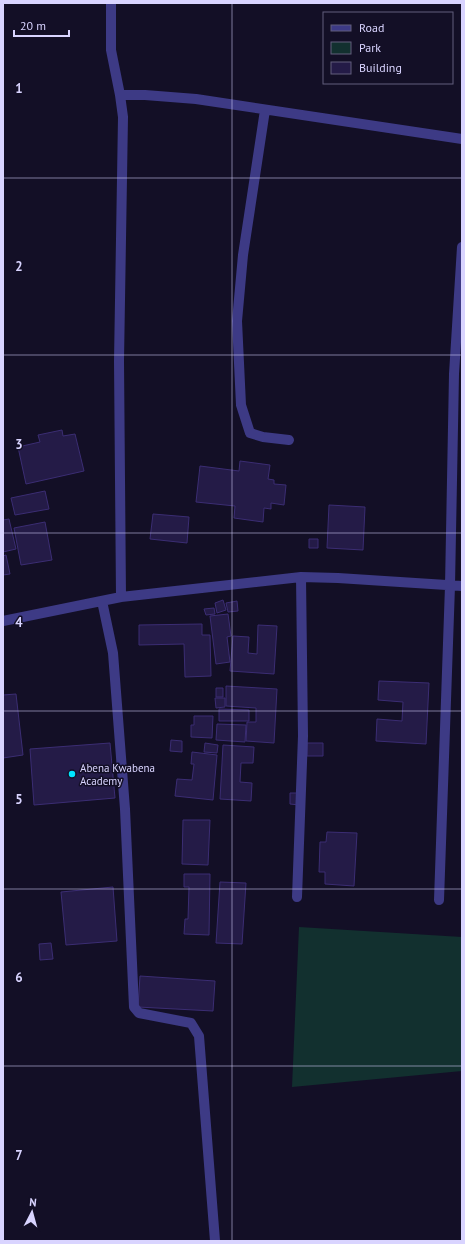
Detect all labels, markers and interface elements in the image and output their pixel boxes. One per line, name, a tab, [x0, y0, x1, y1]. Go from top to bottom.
scale bar	[14, 12, 69, 38]
legend	[323, 12, 453, 84]
text: 20 m	[20, 18, 46, 33]
text: Road	[359, 20, 384, 35]
text: Park	[359, 40, 381, 55]
text: Building	[359, 60, 402, 75]
text: 1	[15, 80, 23, 97]
text: 2	[15, 258, 23, 275]
text: 3	[15, 436, 23, 453]
text: 4	[15, 614, 23, 631]
place label: Abena Kwabena Academy	[80, 761, 155, 788]
marker: Abena Kwabena Academy	[67, 769, 77, 779]
text: 5	[15, 791, 23, 808]
text: 6	[15, 969, 23, 986]
text: 7	[15, 1147, 23, 1164]
north arrow	[12, 1192, 52, 1232]
text: N	[29, 1195, 37, 1209]

